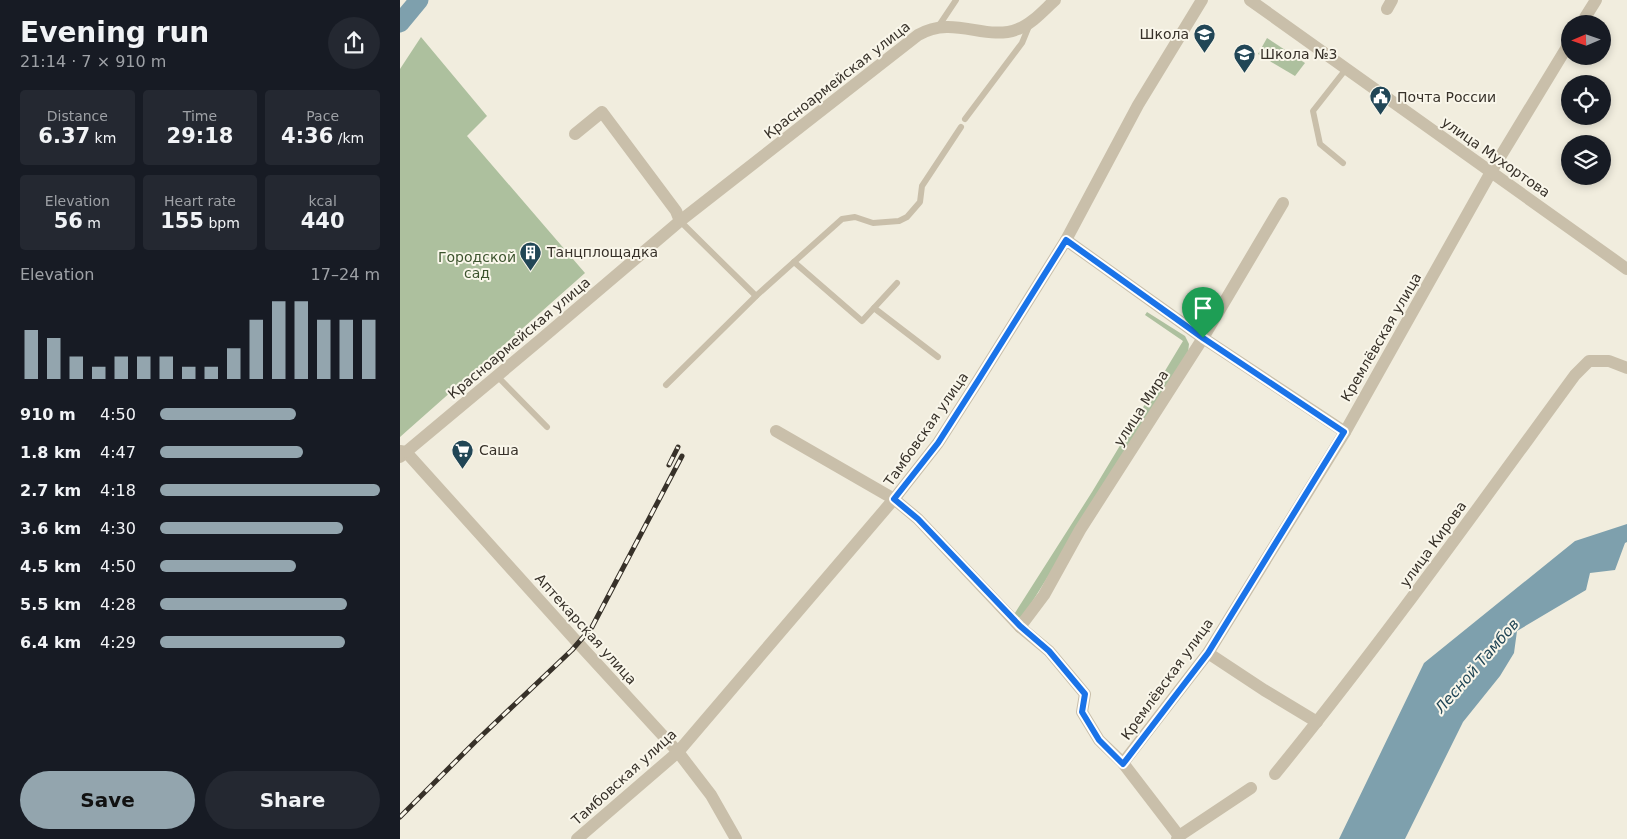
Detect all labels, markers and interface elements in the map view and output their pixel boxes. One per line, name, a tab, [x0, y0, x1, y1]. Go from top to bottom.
north arrow	[1561, 15, 1611, 65]
map controls	[1561, 15, 1611, 185]
text: Evening run	[20, 16, 209, 49]
button: share	[328, 17, 380, 69]
street label: Красноармейская улица	[761, 18, 913, 142]
school or university icon: Школа	[1193, 22, 1217, 53]
place label: Школа	[1139, 26, 1189, 42]
school or university icon: Школа №3	[1232, 42, 1256, 73]
place label: Школа №3	[1260, 46, 1337, 62]
text: 21:14 · 7 × 910 m	[20, 52, 166, 71]
button: locate	[1561, 75, 1611, 125]
public building icon: Почта России	[1369, 85, 1393, 116]
place label: Почта России	[1397, 89, 1496, 105]
text: Distance	[47, 108, 108, 124]
text: Time	[183, 108, 217, 124]
text: Pace	[306, 108, 339, 124]
street label: улица Мухортова	[1439, 114, 1553, 200]
text: 6.37	[38, 124, 90, 148]
text: 29:18	[167, 124, 233, 148]
text: 4:36	[281, 124, 333, 148]
text: km	[90, 130, 116, 146]
text: /km	[333, 130, 364, 146]
button: layers	[1561, 135, 1611, 185]
text: Elevation	[45, 193, 110, 209]
text: Heart rate	[164, 193, 236, 209]
text: kcal	[309, 193, 337, 209]
text: 56	[54, 209, 83, 233]
text: 155	[160, 209, 204, 233]
text: 440	[301, 209, 345, 233]
text: m	[83, 215, 101, 231]
text: bpm	[204, 215, 240, 231]
building icon: Танцплощадка	[519, 240, 543, 271]
place label: Танцплощадка	[546, 244, 658, 260]
park label: Городской сад	[438, 249, 516, 281]
text: Elevation	[20, 265, 94, 284]
text: 17–24 m	[311, 265, 380, 284]
street label: Кремлёвская улица	[1338, 270, 1424, 404]
street label: Красноармейская улица	[445, 274, 593, 402]
pin	[1182, 287, 1224, 338]
icon: arrive	[1189, 294, 1217, 322]
street label: улица Мира	[1110, 367, 1172, 449]
street label: Тамбовская улица	[880, 369, 971, 490]
text: 910 m	[20, 405, 76, 424]
text: 4:50	[100, 405, 136, 424]
supermarket icon: Саша	[451, 438, 475, 469]
place label: Саша	[479, 442, 519, 458]
text: 1.8 km	[20, 443, 81, 462]
text: 4:47	[100, 443, 136, 462]
text: 2.7 km	[20, 481, 81, 500]
text: 4:18	[100, 481, 136, 500]
street label: улица Кирова	[1396, 498, 1470, 590]
text: 3.6 km	[20, 519, 81, 538]
text: 4:30	[100, 519, 136, 538]
text: 4.5 km	[20, 557, 81, 576]
text: 4:50	[100, 557, 136, 576]
street label: Аптекарская улица	[532, 570, 640, 688]
text: 5.5 km	[20, 595, 81, 614]
text: 4:28	[100, 595, 136, 614]
street label: Кремлёвская улица	[1118, 615, 1216, 743]
water label: Лесной Тамбов	[1430, 615, 1523, 718]
text: 6.4 km	[20, 633, 81, 652]
text: 4:29	[100, 633, 136, 652]
street label: Тамбовская улица	[568, 726, 680, 829]
button: Save	[20, 771, 195, 829]
button: Share	[205, 771, 380, 829]

